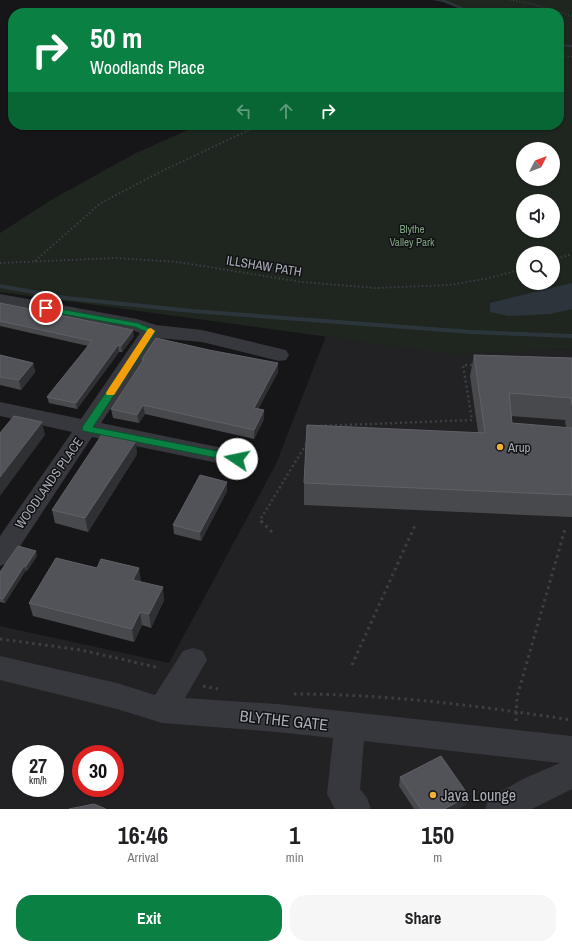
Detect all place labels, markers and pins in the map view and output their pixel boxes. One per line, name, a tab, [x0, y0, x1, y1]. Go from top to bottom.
pin	[29, 291, 63, 325]
place label: Arup	[507, 439, 531, 456]
marker: Arup	[495, 442, 505, 452]
place label: Java Lounge	[441, 784, 516, 806]
marker: Java Lounge	[428, 790, 438, 800]

